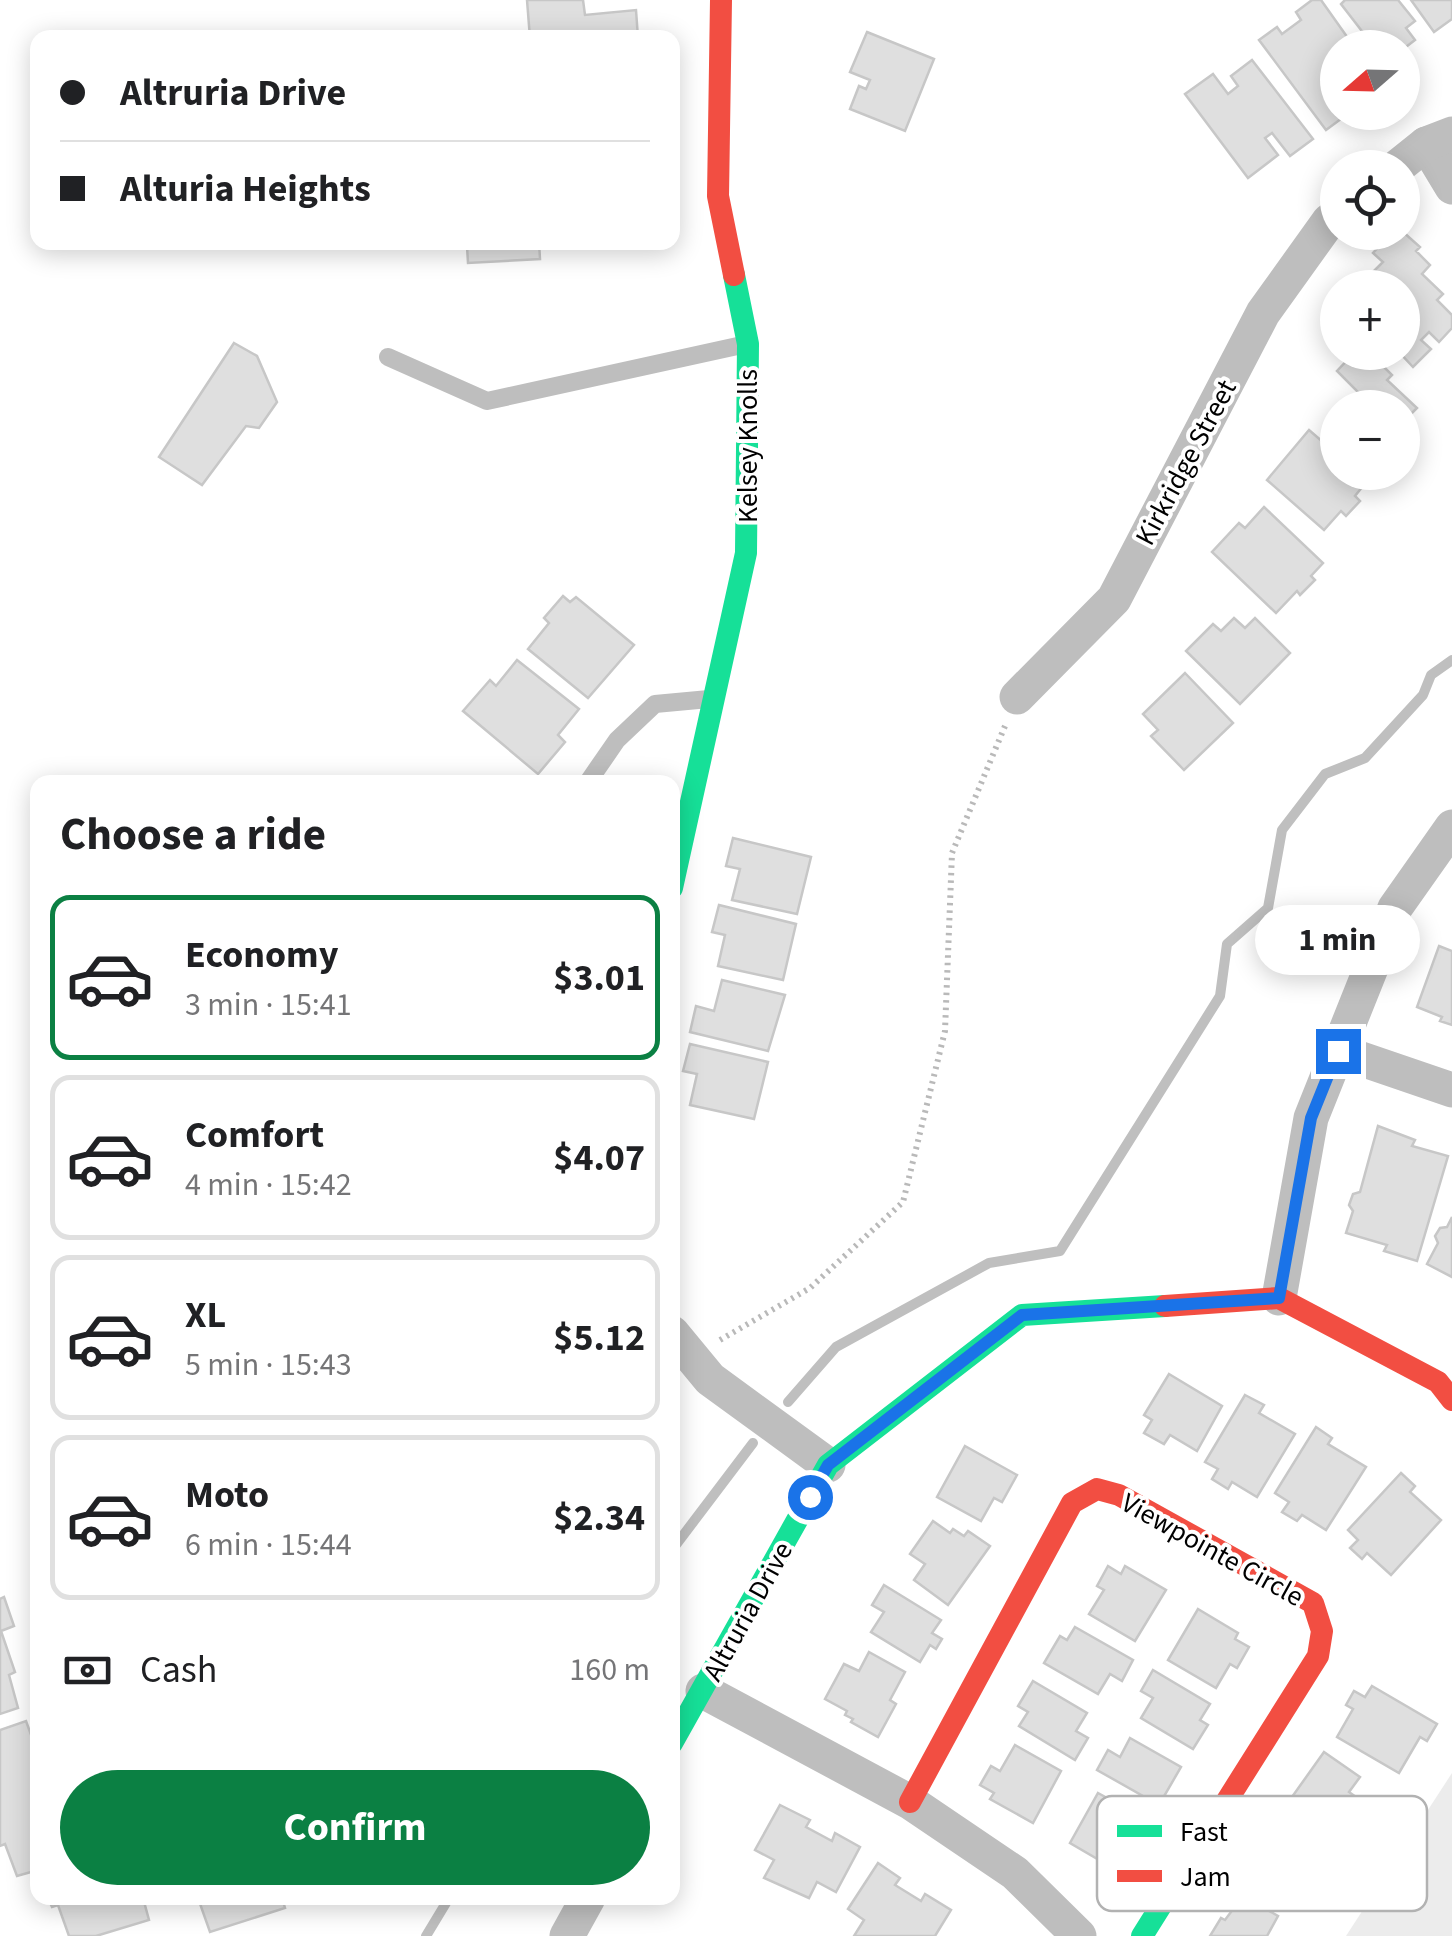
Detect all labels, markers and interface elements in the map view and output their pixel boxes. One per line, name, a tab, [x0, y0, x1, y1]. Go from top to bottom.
north arrow	[1320, 30, 1420, 130]
map controls	[1320, 30, 1420, 490]
text: Altruria Drive	[120, 66, 346, 120]
button: locate	[1320, 150, 1420, 250]
text: Alturia Heights	[120, 162, 371, 216]
button: +	[1320, 270, 1420, 370]
street label: Kelsey Knolls	[728, 369, 768, 523]
street label: Kirkridge Street	[1125, 372, 1247, 552]
button: −	[1320, 390, 1420, 490]
text: Choose a ride	[60, 803, 326, 867]
callout: 1 min	[1256, 906, 1420, 976]
text: 1 min	[1299, 917, 1376, 963]
text: Economy	[185, 928, 338, 982]
icon: car	[65, 933, 155, 1023]
text: $3.01	[553, 951, 645, 1005]
text: 3 min · 15:41	[185, 982, 352, 1028]
route end	[1316, 1029, 1361, 1074]
text: Comfort	[185, 1108, 324, 1162]
icon: car	[65, 1113, 155, 1203]
text: $4.07	[553, 1131, 645, 1185]
text: 4 min · 15:42	[185, 1162, 352, 1208]
text: XL	[185, 1288, 226, 1342]
icon: car	[65, 1293, 155, 1383]
text: $5.12	[553, 1311, 645, 1365]
text: 5 min · 15:43	[185, 1342, 352, 1388]
text: Moto	[185, 1468, 269, 1522]
icon: car	[65, 1473, 155, 1563]
route start	[788, 1475, 833, 1520]
street label: Viewpointe Circle	[1114, 1483, 1311, 1617]
text: $2.34	[553, 1491, 645, 1545]
text: 6 min · 15:44	[185, 1522, 352, 1568]
street label: Altruria Drive	[693, 1535, 803, 1688]
icon: cash	[60, 1643, 115, 1698]
text: Cash	[140, 1643, 217, 1697]
text: 160 m	[569, 1647, 650, 1693]
button: Confirm	[60, 1770, 650, 1885]
legend	[1097, 1796, 1427, 1911]
text: Fast	[1180, 1812, 1228, 1852]
text: Jam	[1180, 1857, 1231, 1897]

